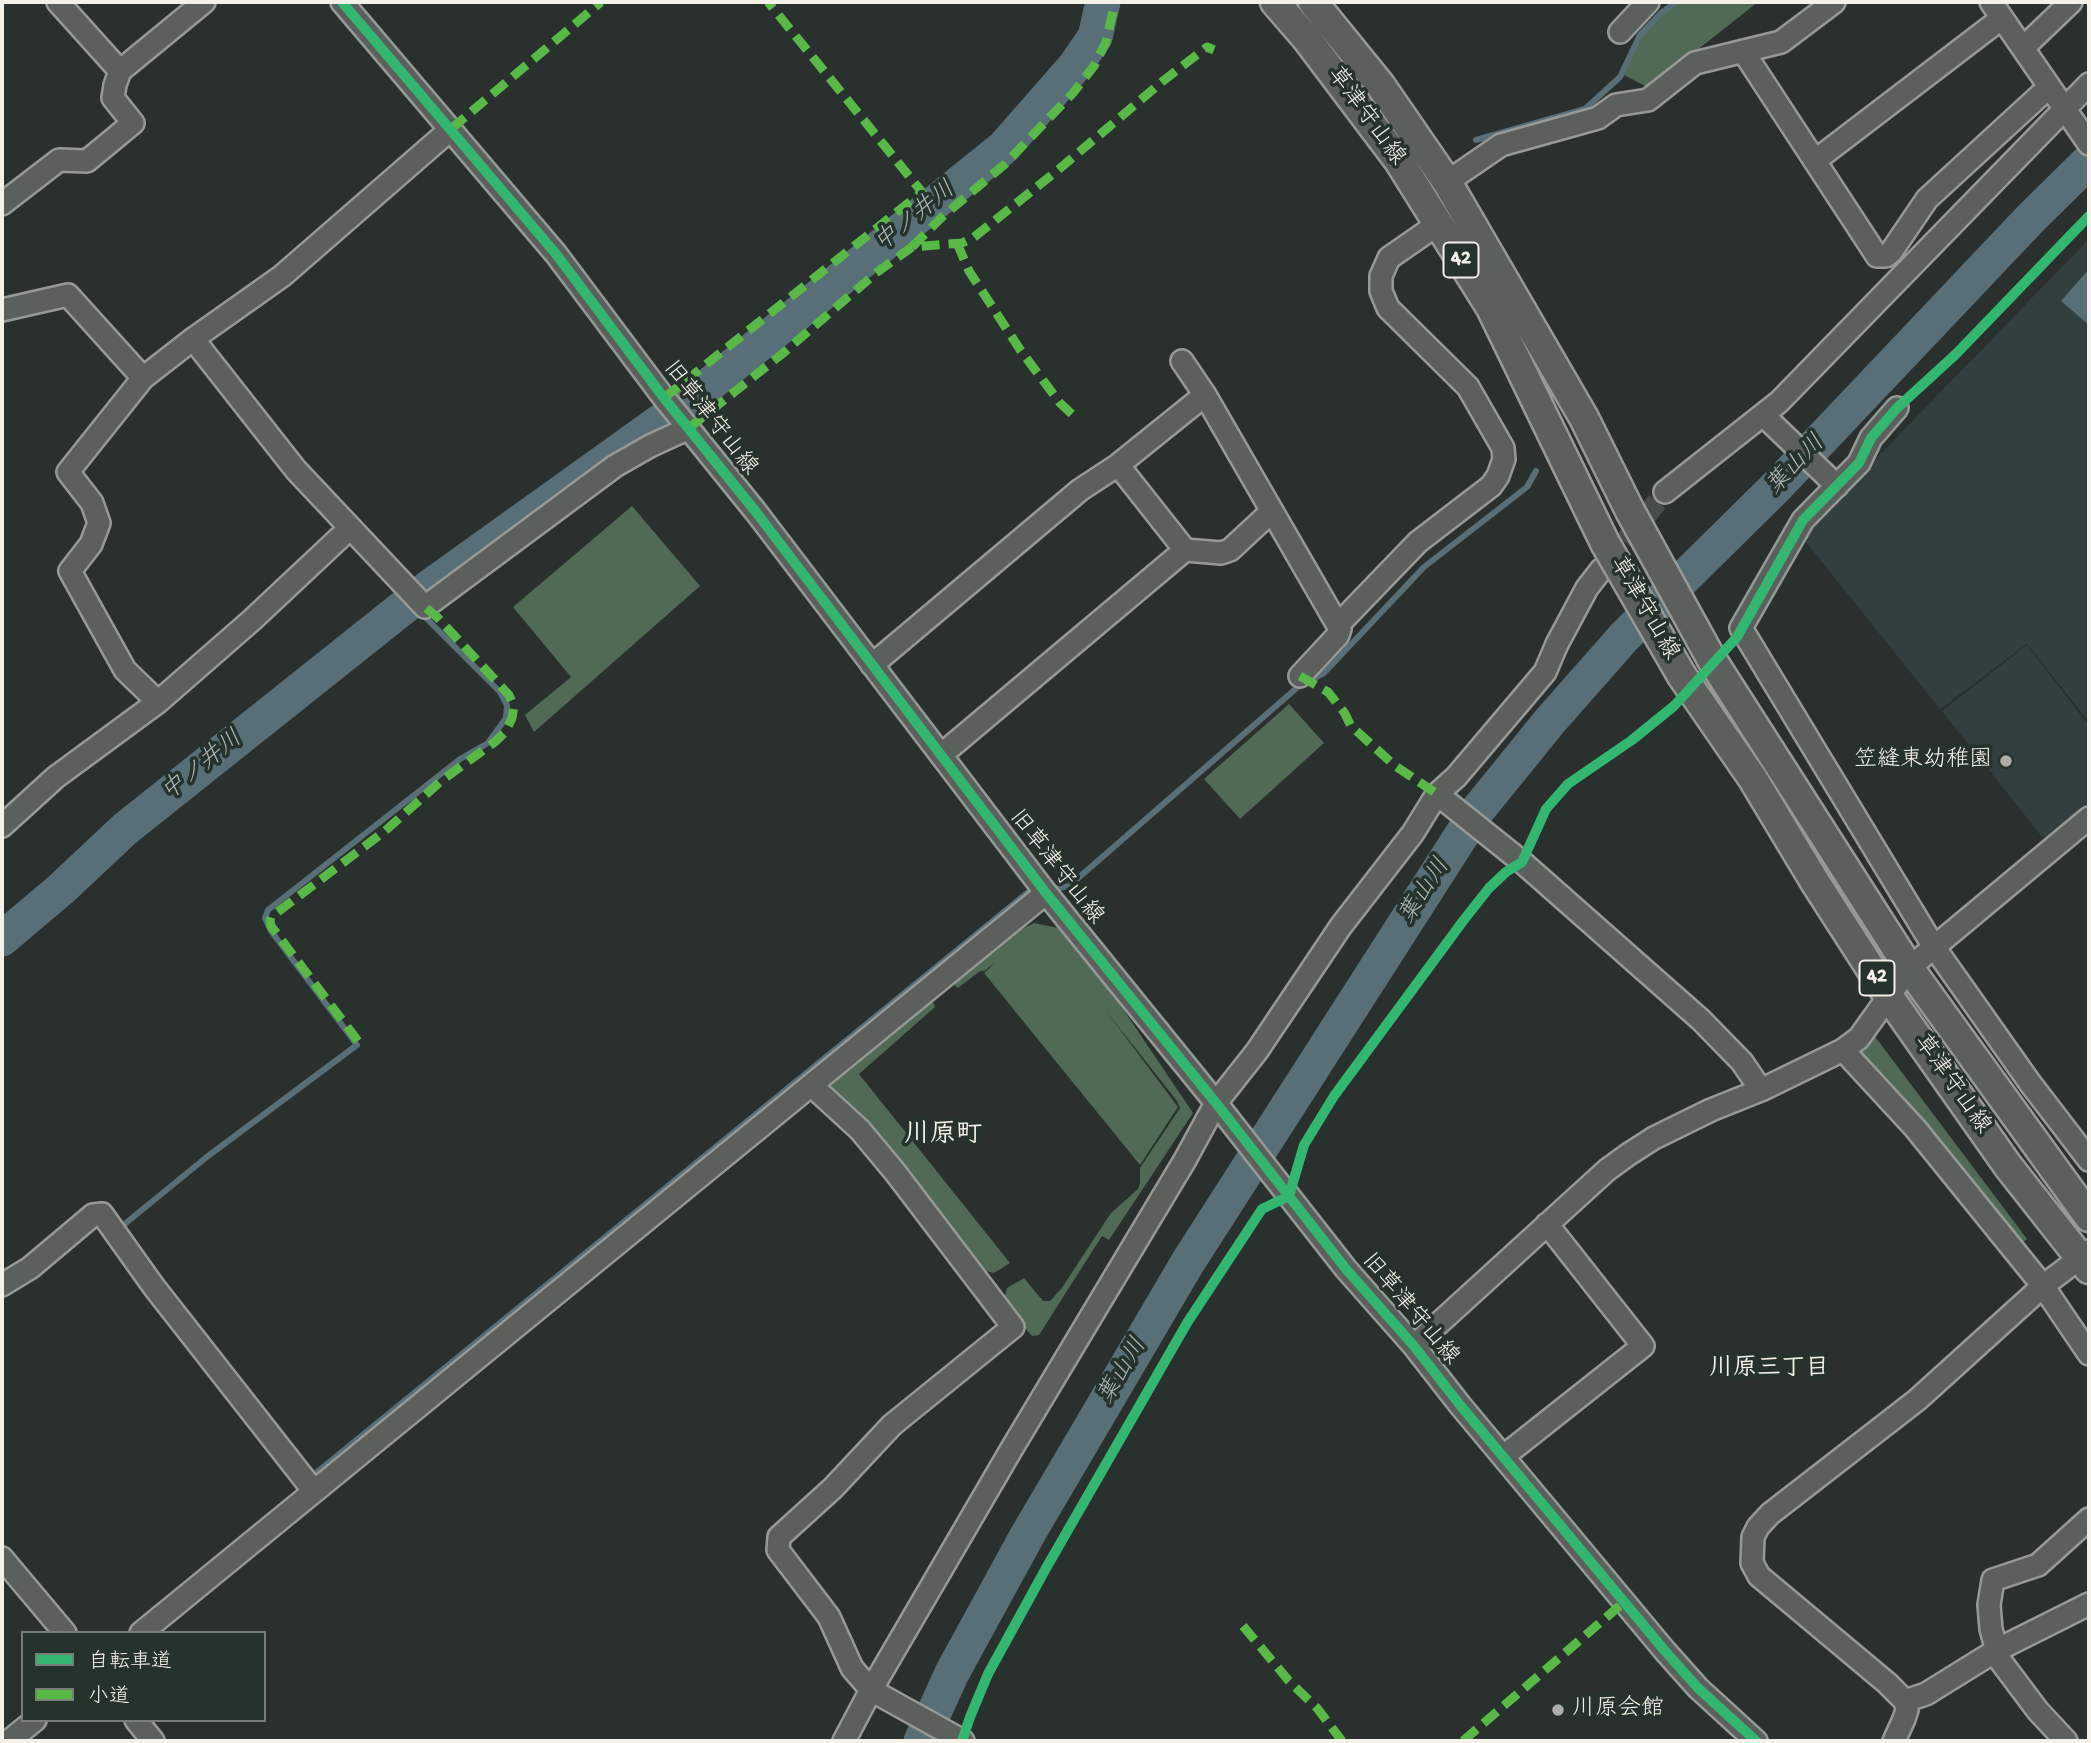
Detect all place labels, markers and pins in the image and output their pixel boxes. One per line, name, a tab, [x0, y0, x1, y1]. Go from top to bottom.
place label: 笠縫東幼稚園	[1854, 747, 1992, 775]
marker: 笠縫東幼稚園	[1998, 753, 2014, 769]
place label: 川原会館	[1572, 1696, 1664, 1724]
marker: 川原会館	[1550, 1702, 1566, 1718]

